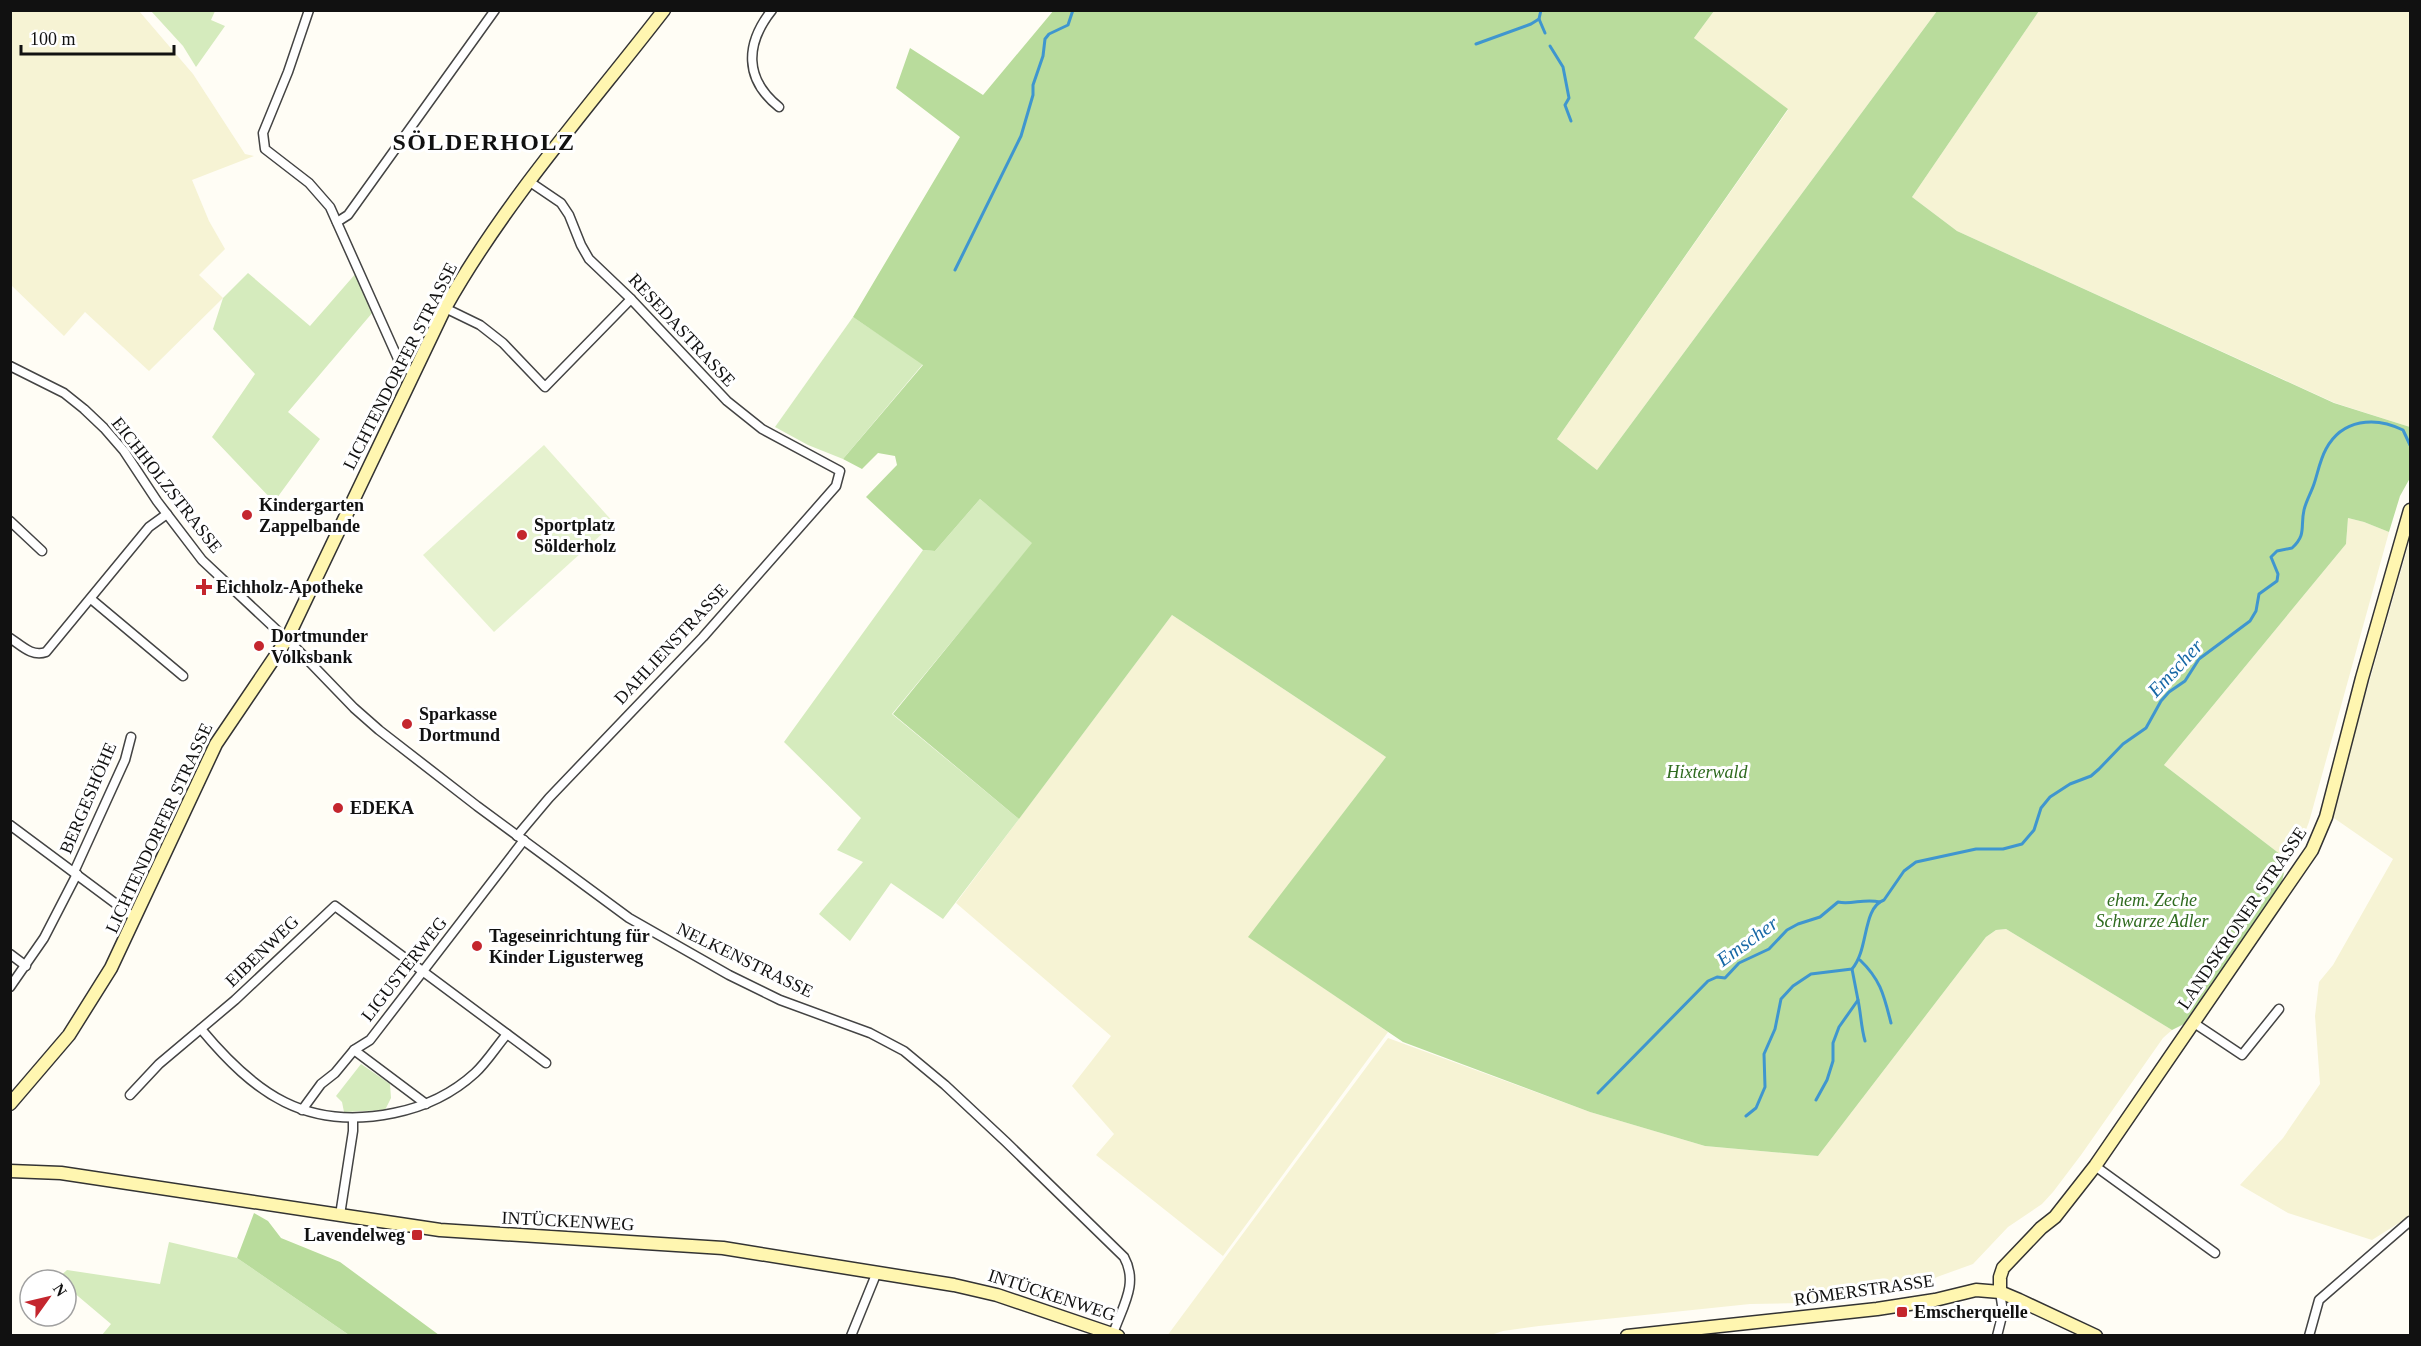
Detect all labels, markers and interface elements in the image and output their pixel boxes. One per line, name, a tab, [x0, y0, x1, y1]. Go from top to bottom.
scale bar	[21, 18, 174, 56]
text: 100 m	[30, 29, 76, 49]
district label: SÖLDERHOLZ	[392, 129, 576, 155]
street label: LICHTENDORFER STRASSE	[339, 259, 461, 473]
street label: RESEDASTRASSE	[625, 269, 739, 391]
street label: EICHHOLZSTRASSE	[108, 413, 226, 557]
place label: Kindergarten Zappelbande	[259, 495, 364, 536]
marker: Kindergarten Zappelbande	[240, 508, 254, 522]
place label: Sportplatz Sölderholz	[534, 515, 616, 556]
marker: Sportplatz Sölderholz	[515, 528, 529, 542]
place label: Eichholz-Apotheke	[216, 577, 363, 597]
marker: Eichholz-Apotheke	[197, 580, 211, 594]
street label: DAHLIENSTRASSE	[610, 580, 732, 708]
place label: Dortmunder Volksbank	[271, 626, 368, 667]
water label: Emscher	[2142, 635, 2207, 702]
marker: Dortmunder Volksbank	[252, 639, 266, 653]
place label: Sparkasse Dortmund	[419, 704, 500, 745]
marker: Sparkasse Dortmund	[400, 717, 414, 731]
street label: LICHTENDORFER STRASSE	[101, 720, 217, 936]
street label: BERGESHÖHE	[56, 739, 120, 857]
park label: Hixterwald	[1666, 762, 1748, 782]
place label: EDEKA	[350, 798, 414, 818]
marker: EDEKA	[331, 801, 345, 815]
street label: LANDSKRONER STRASSE	[2173, 823, 2311, 1013]
park label: ehem. Zeche Schwarze Adler	[2095, 890, 2210, 931]
street label: EIBENWEG	[221, 911, 303, 991]
water label: Emscher	[1711, 911, 1782, 971]
street label: LIGUSTERWEG	[357, 913, 451, 1025]
street label: NELKENSTRASSE	[674, 918, 816, 1002]
place label: Tageseinrichtung für Kinder Ligusterweg	[489, 926, 650, 967]
marker: Tageseinrichtung für Kinder Ligusterweg	[470, 939, 484, 953]
street label: INTÜCKENWEG	[501, 1208, 635, 1234]
place label: Lavendelweg	[304, 1225, 405, 1245]
marker: Lavendelweg	[410, 1228, 424, 1242]
street label: INTÜCKENWEG	[986, 1265, 1118, 1325]
north arrow	[18, 1268, 78, 1328]
street label: RÖMERSTRASSE	[1793, 1270, 1935, 1310]
text: N	[50, 1280, 71, 1300]
place label: Emscherquelle	[1914, 1302, 2028, 1322]
marker: Emscherquelle	[1895, 1305, 1909, 1319]

